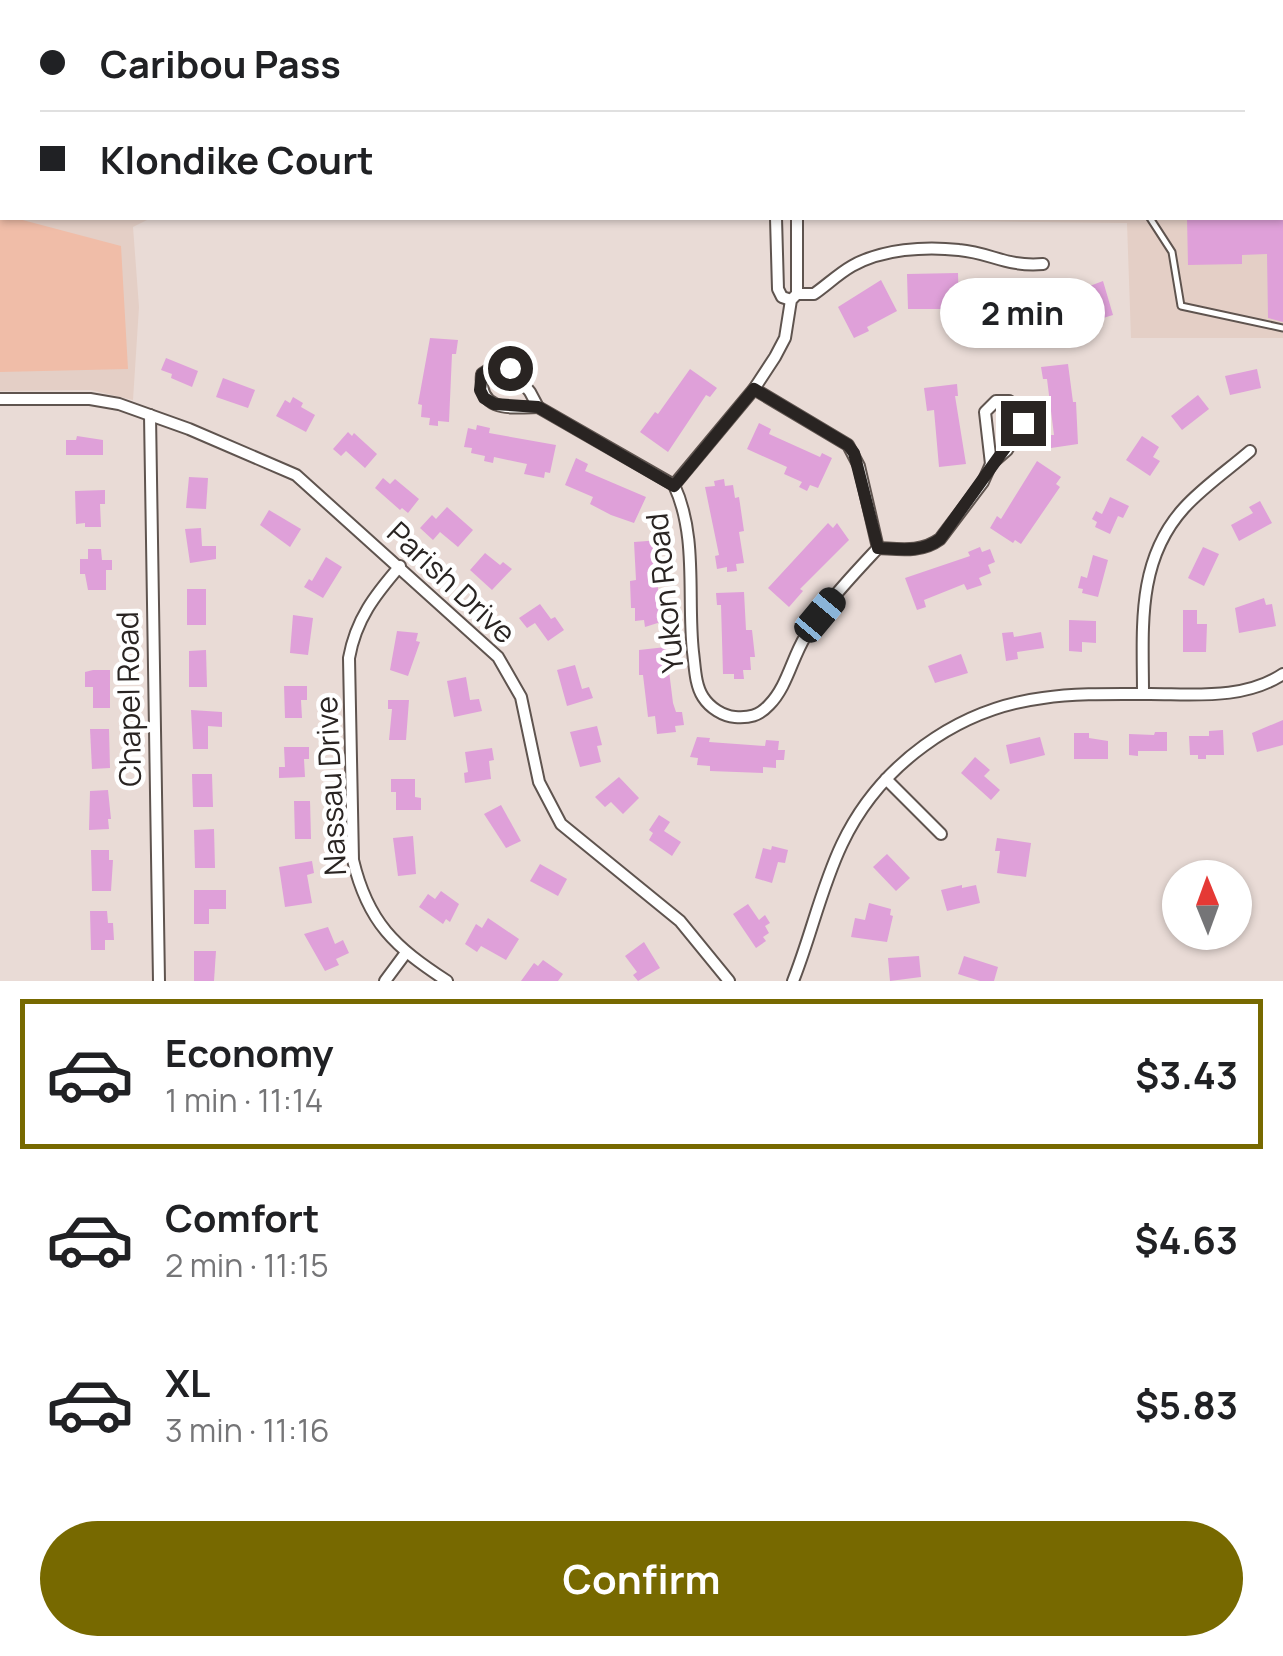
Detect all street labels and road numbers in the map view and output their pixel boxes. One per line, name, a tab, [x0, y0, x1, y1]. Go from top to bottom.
street label: Yukon Road	[635, 511, 693, 675]
street label: Parish Drive	[379, 512, 525, 652]
street label: Chapel Road	[106, 611, 150, 787]
street label: Nassau Drive	[305, 695, 355, 877]

